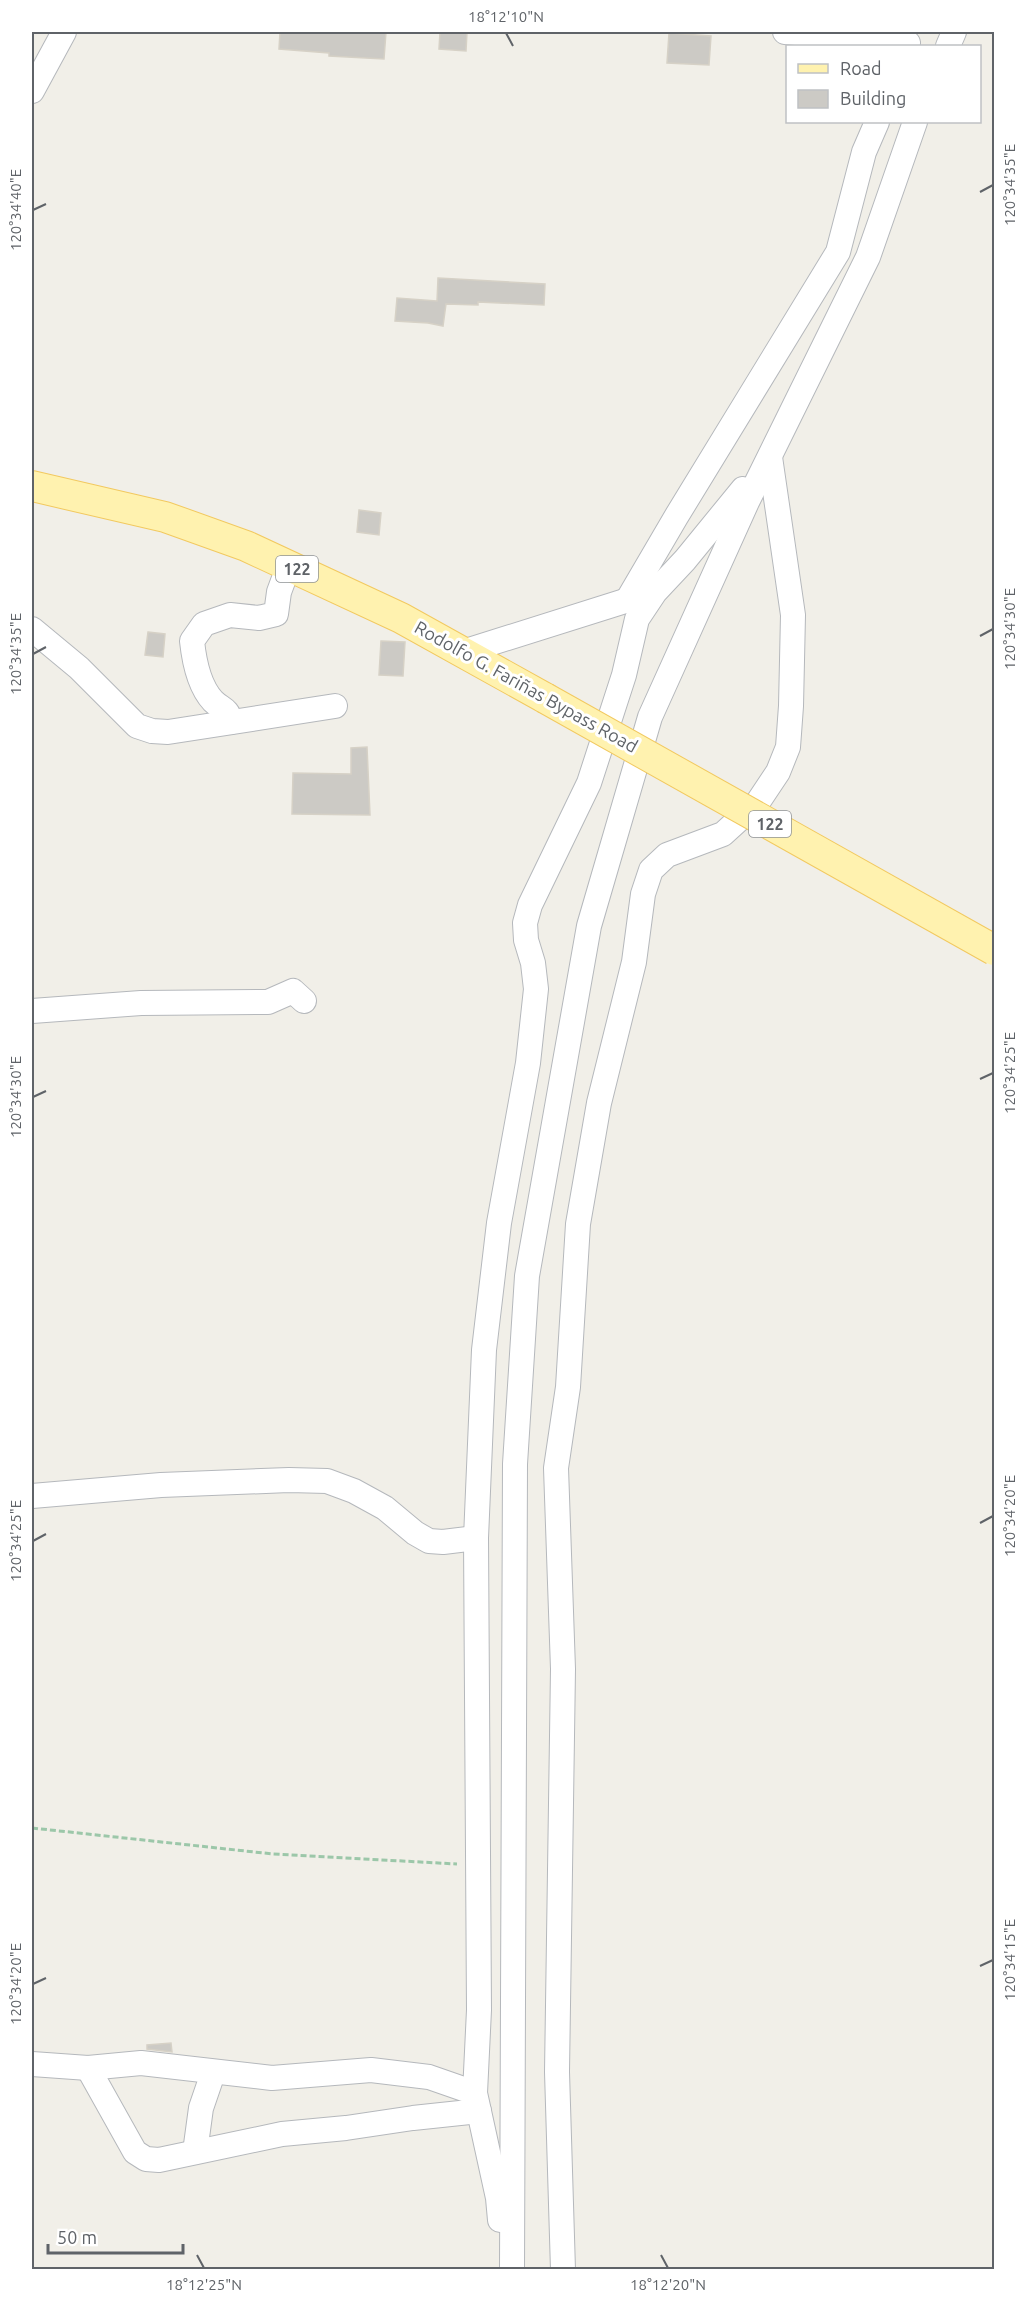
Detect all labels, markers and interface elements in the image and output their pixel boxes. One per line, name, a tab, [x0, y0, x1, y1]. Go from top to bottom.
text: 18°12'10"N	[468, 8, 544, 25]
legend	[786, 45, 981, 123]
text: Road	[840, 58, 882, 78]
text: Building	[840, 88, 906, 108]
text: 120°34'35"E	[1001, 144, 1018, 226]
text: 120°34'40"E	[7, 169, 24, 251]
road number: 122	[276, 556, 318, 582]
text: 120°34'30"E	[1001, 588, 1018, 670]
text: 120°34'35"E	[7, 613, 24, 695]
street label: Rodolfo G. Fariñas Bypass Road	[412, 616, 641, 756]
road number: 122	[749, 811, 791, 837]
text: 120°34'25"E	[1001, 1032, 1018, 1114]
text: 120°34'30"E	[7, 1056, 24, 1138]
text: 120°34'20"E	[1001, 1475, 1018, 1557]
text: 120°34'25"E	[7, 1500, 24, 1582]
text: 120°34'15"E	[1001, 1919, 1018, 2001]
text: 120°34'20"E	[7, 1943, 24, 2025]
scale bar	[48, 2217, 183, 2255]
text: 50 m	[57, 2227, 97, 2247]
text: 18°12'25"N	[166, 2276, 242, 2293]
text: 18°12'20"N	[630, 2276, 706, 2293]

